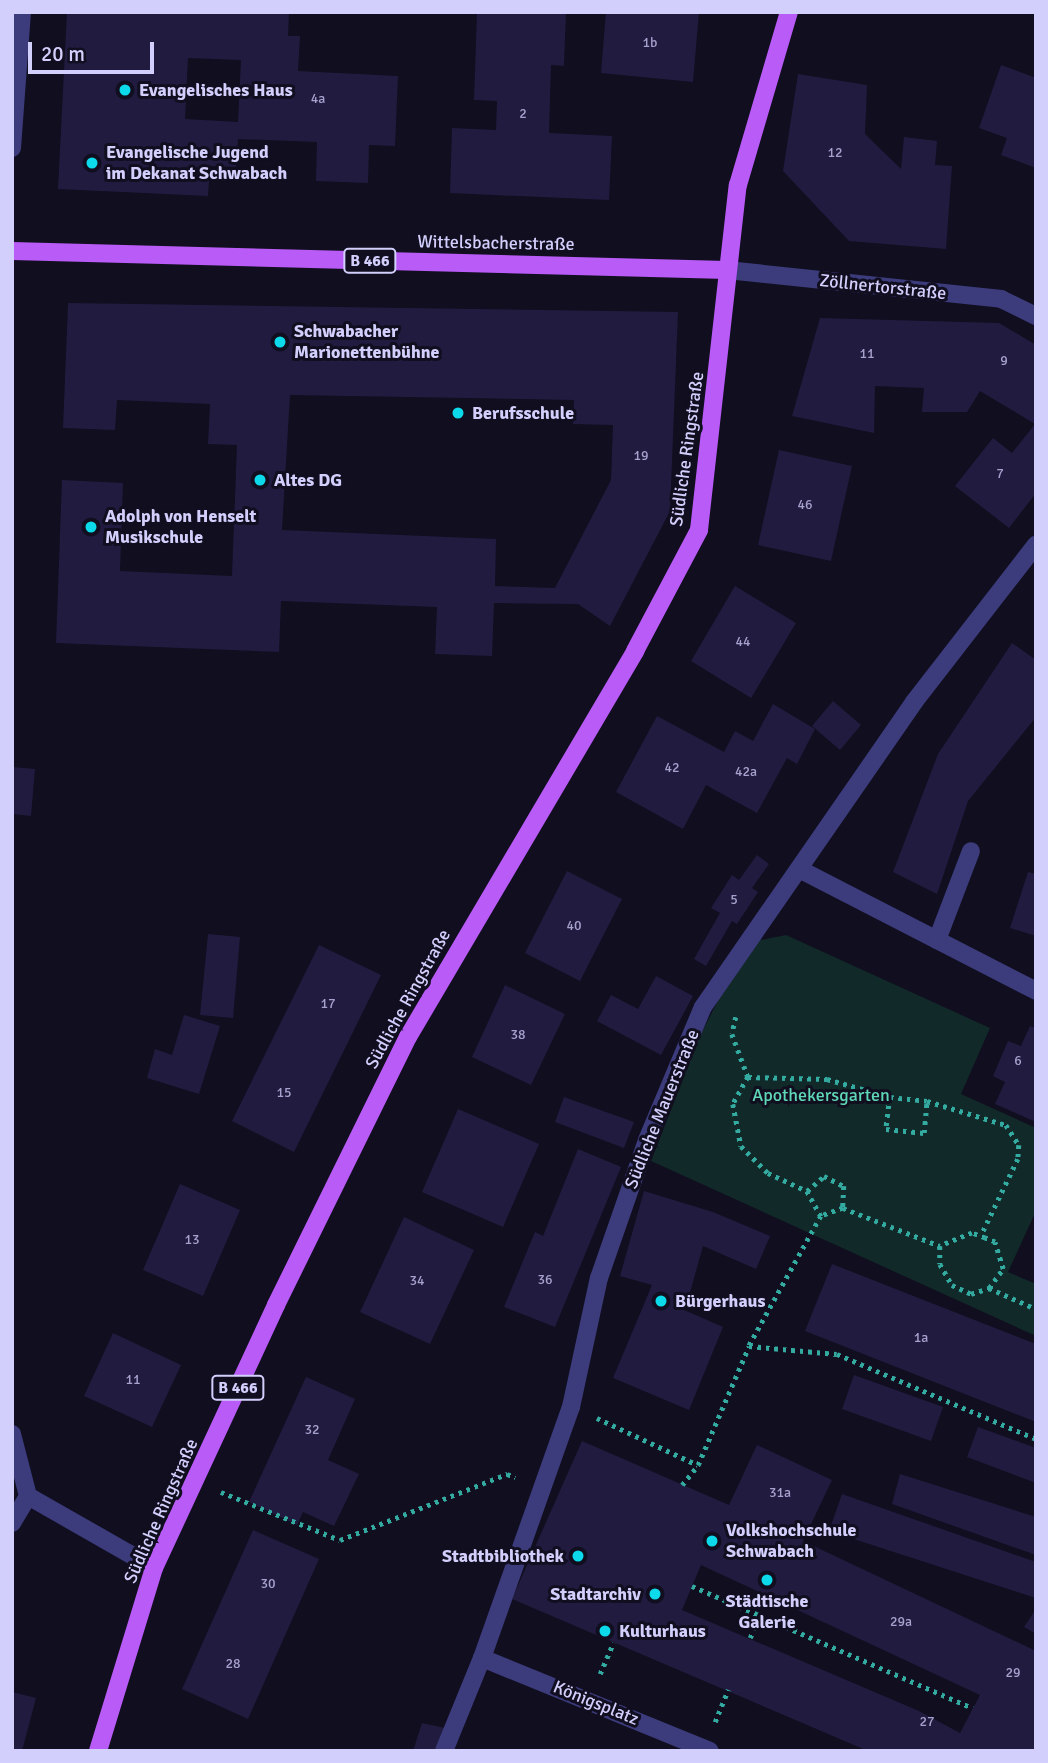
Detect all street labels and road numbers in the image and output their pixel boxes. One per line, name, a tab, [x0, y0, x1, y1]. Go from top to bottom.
street label: Wittelsbacherstraße	[417, 231, 575, 255]
road number: B 466	[342, 248, 398, 274]
street label: Zöllnertorstraße	[819, 270, 947, 304]
street label: Südliche Ringstraße	[665, 370, 709, 528]
street label: Südliche Ringstraße	[361, 926, 455, 1072]
street label: Südliche Mauerstraße	[620, 1026, 704, 1192]
road number: B 466	[210, 1376, 266, 1400]
street label: Südliche Ringstraße	[119, 1435, 203, 1587]
street label: Königsplatz	[550, 1676, 642, 1730]

